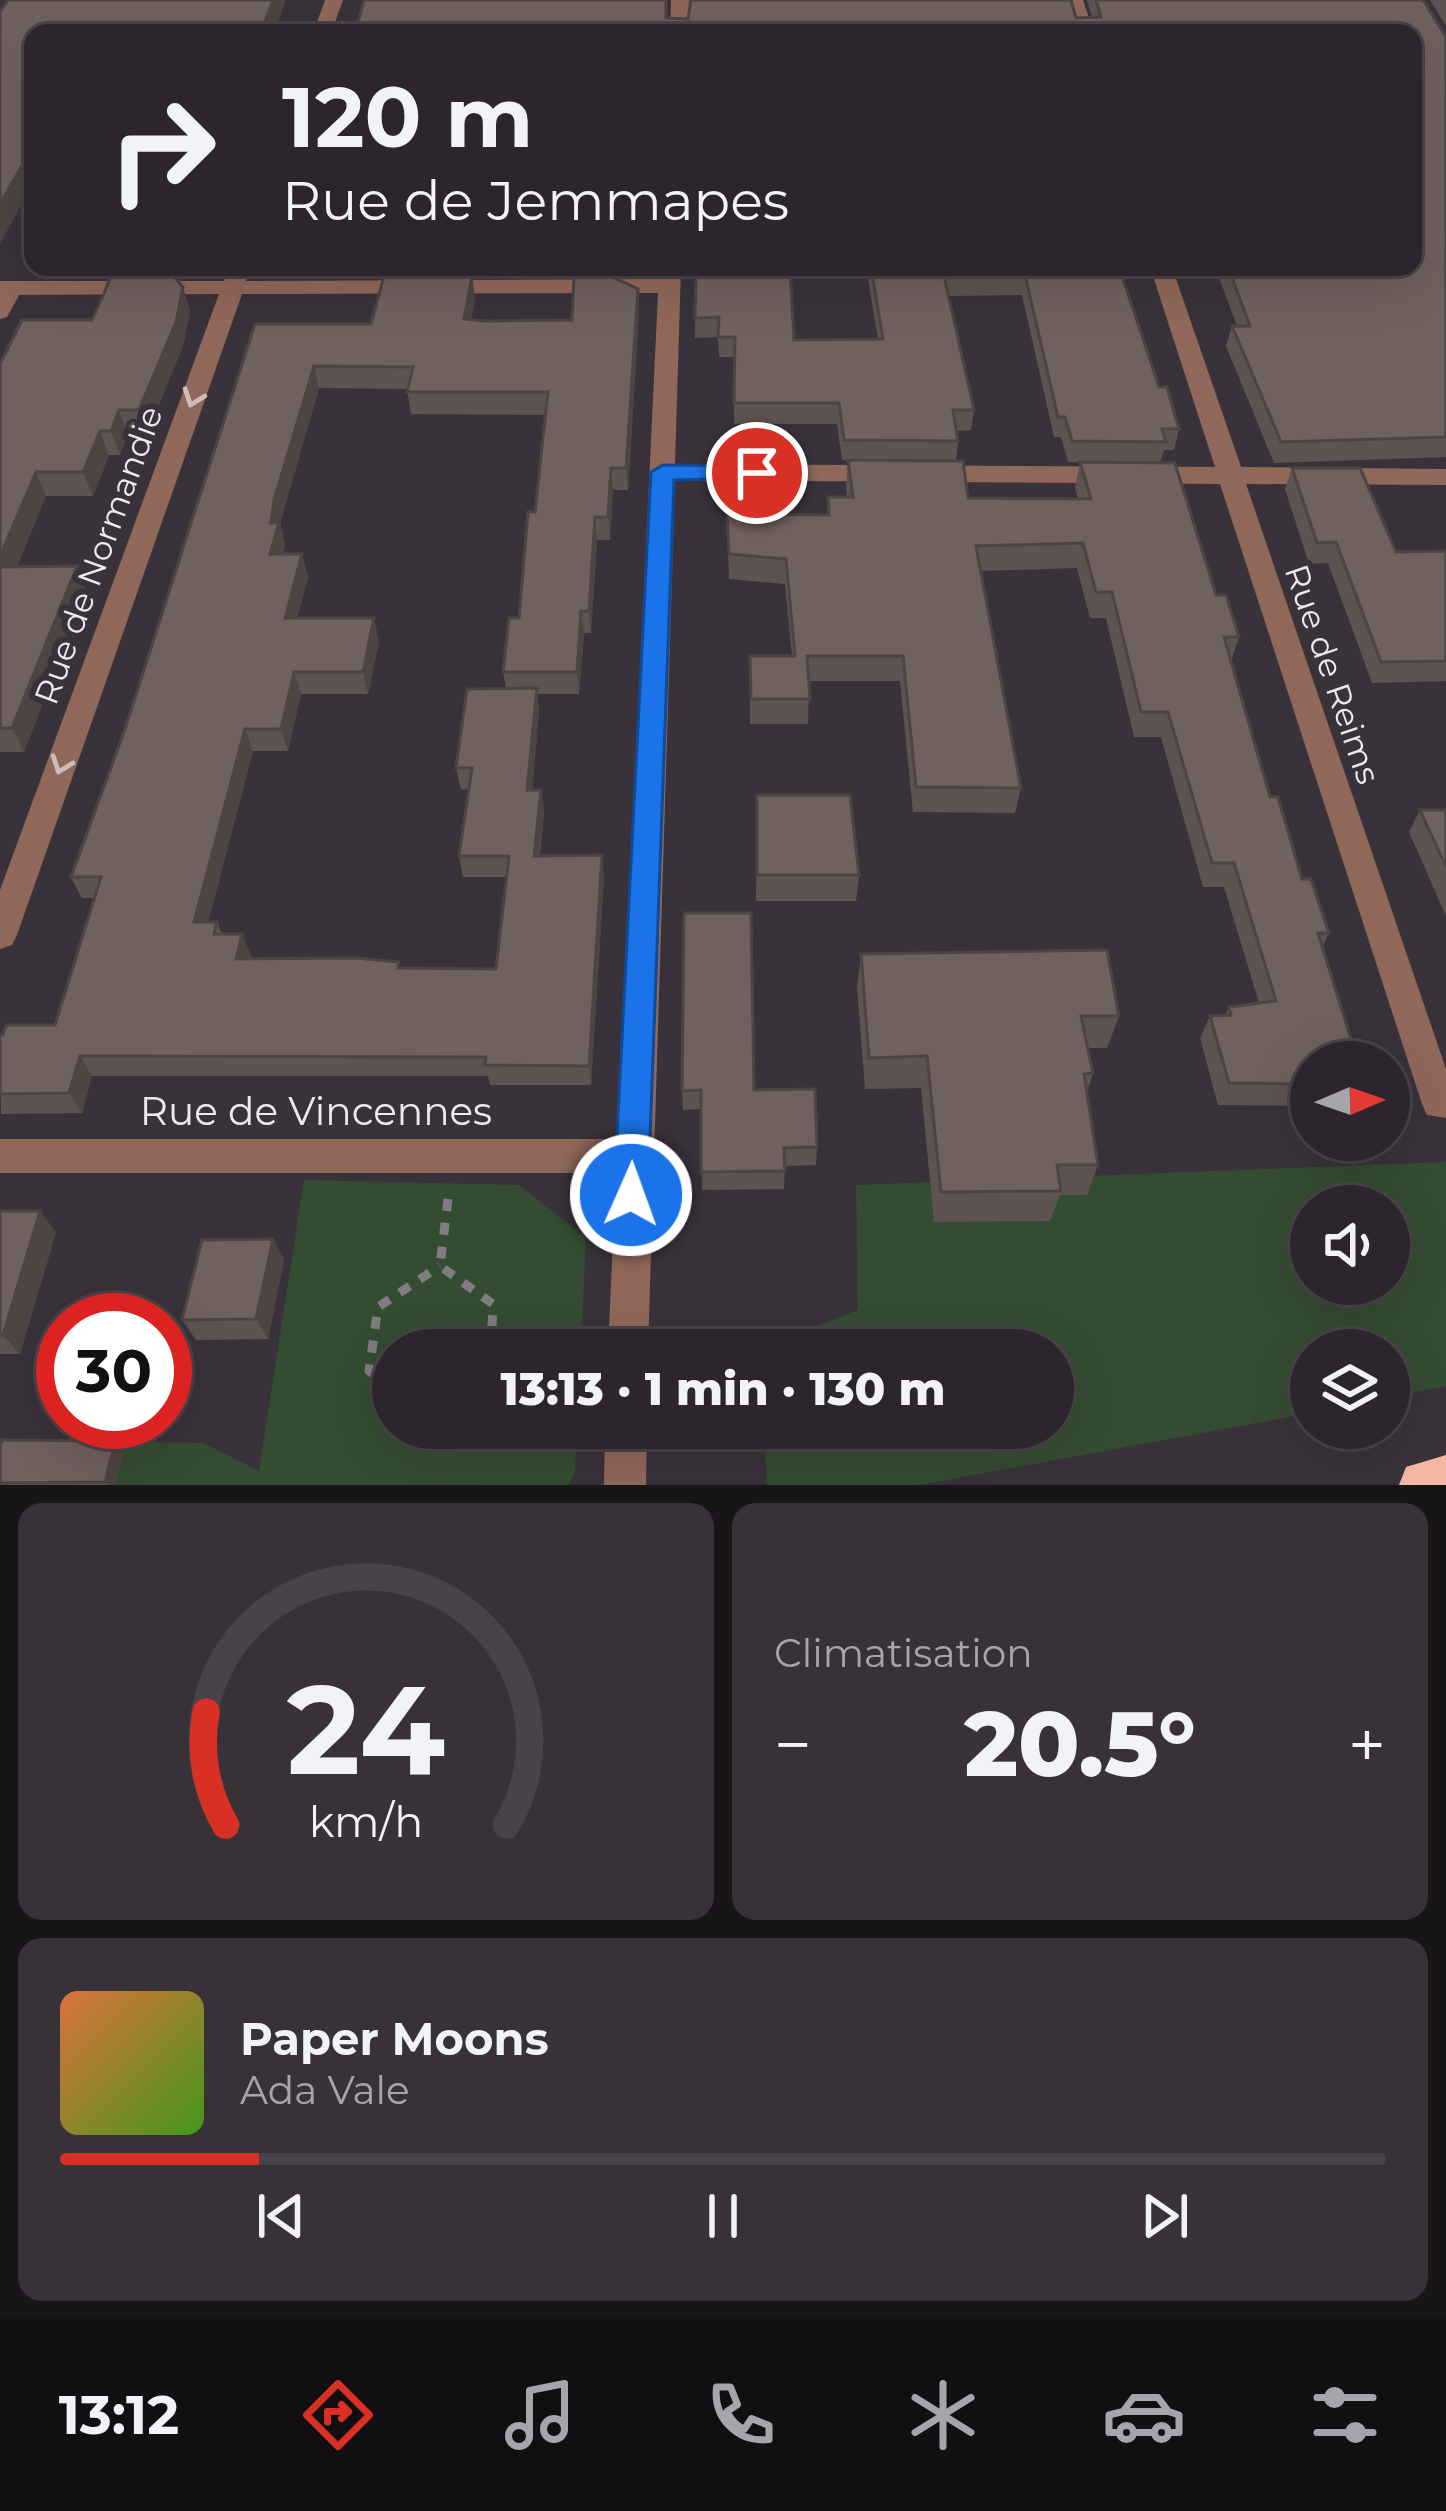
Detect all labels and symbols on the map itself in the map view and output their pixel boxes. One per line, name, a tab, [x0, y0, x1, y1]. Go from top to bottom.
one-way arrow	[183, 386, 207, 407]
street label: Rue de Normandie	[26, 401, 170, 709]
pin	[706, 422, 808, 524]
street label: Rue de Reims	[1277, 559, 1389, 789]
one-way arrow	[51, 753, 75, 774]
north arrow	[1290, 1041, 1410, 1161]
street label: Rue de Vincennes	[140, 1087, 492, 1135]
position arrow	[568, 1132, 694, 1258]
speed limit sign: 30	[36, 1293, 192, 1449]

